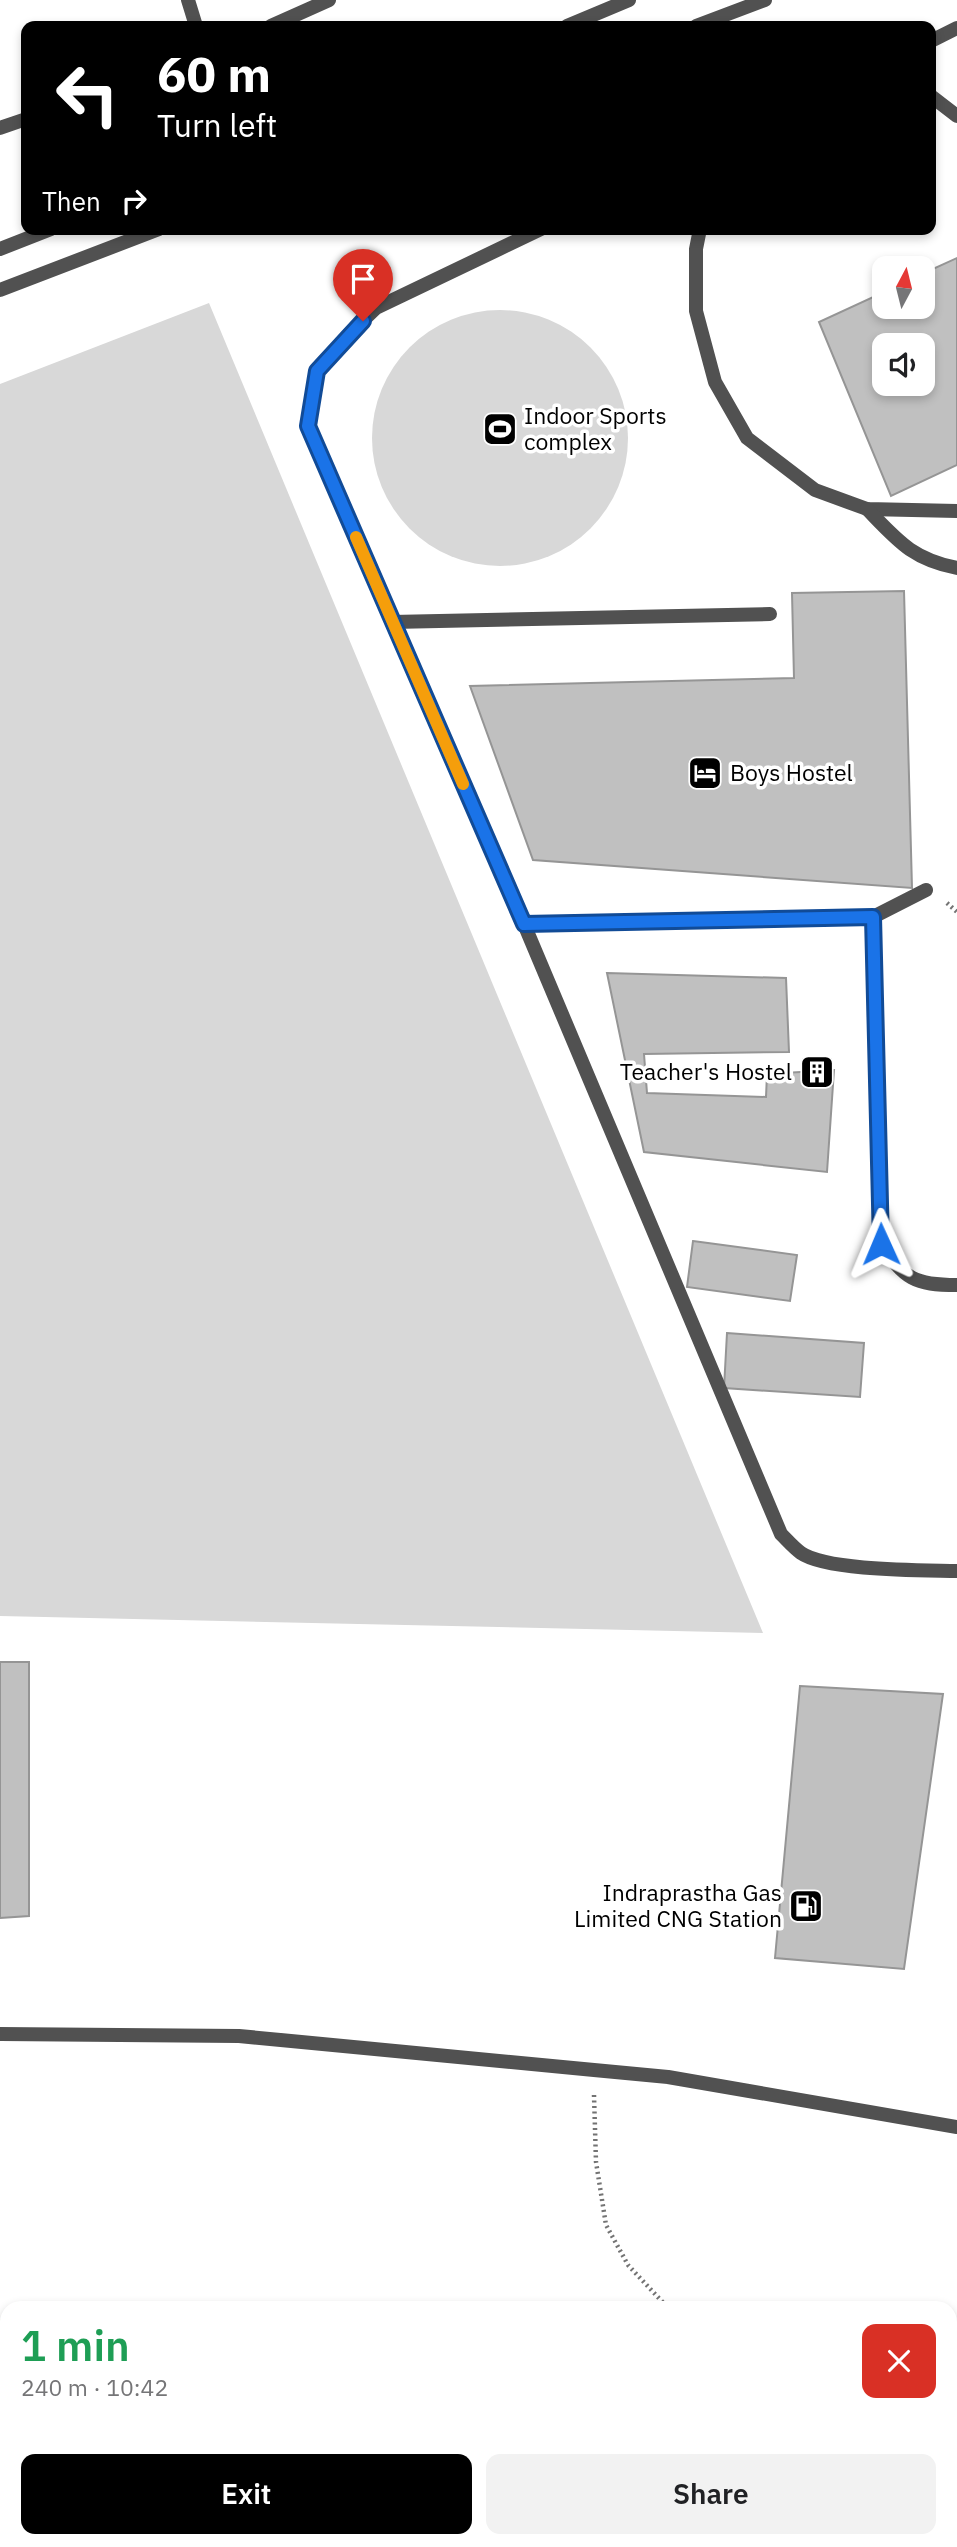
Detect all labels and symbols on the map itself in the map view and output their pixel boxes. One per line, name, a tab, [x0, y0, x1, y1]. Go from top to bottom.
pin	[333, 249, 393, 321]
north arrow	[872, 256, 934, 318]
place label: Indoor Sports complex	[524, 400, 667, 456]
sports icon: Indoor Sports complex	[481, 410, 519, 448]
hotel icon: Boys Hostel	[686, 754, 724, 792]
place label: Boys Hostel	[730, 757, 853, 787]
building icon: Teacher's Hostel	[798, 1053, 836, 1091]
place label: Teacher's Hostel	[620, 1056, 792, 1086]
position arrow	[844, 1207, 918, 1281]
place label: Indraprastha Gas Limited CNG Station	[574, 1877, 782, 1933]
fuel station icon: Indraprastha Gas Limited CNG Station	[787, 1887, 825, 1925]

